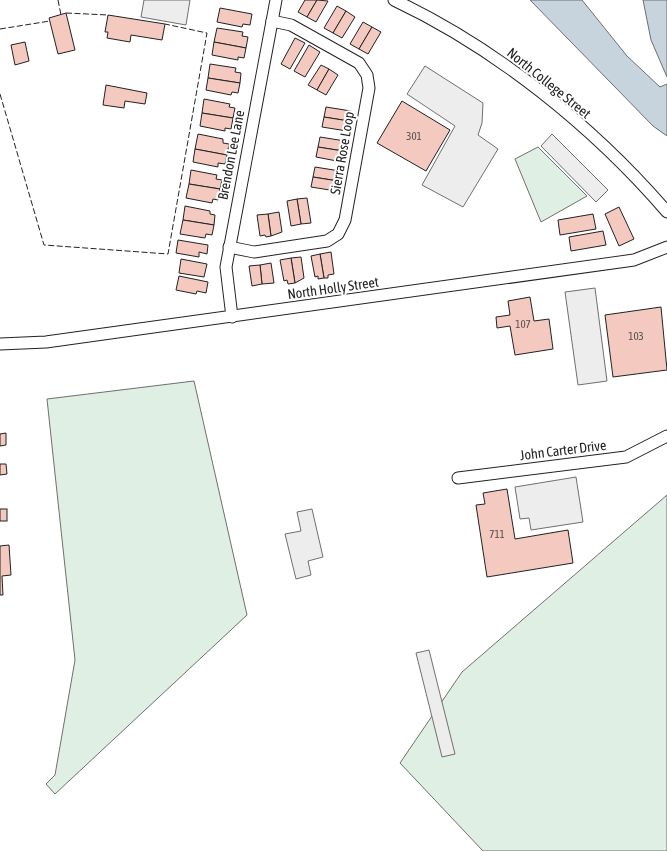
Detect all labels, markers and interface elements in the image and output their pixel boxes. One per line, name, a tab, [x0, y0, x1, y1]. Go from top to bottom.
street label: North College Street	[504, 44, 594, 122]
street label: Brendon Lee Lane	[214, 109, 248, 201]
street label: Sierra Rose Loop	[327, 110, 357, 196]
house number: 301	[406, 130, 422, 142]
street label: North Holly Street	[286, 274, 380, 302]
house number: 107	[515, 318, 531, 330]
house number: 103	[628, 330, 644, 342]
street label: John Carter Drive	[519, 437, 607, 463]
house number: 711	[489, 528, 505, 540]

